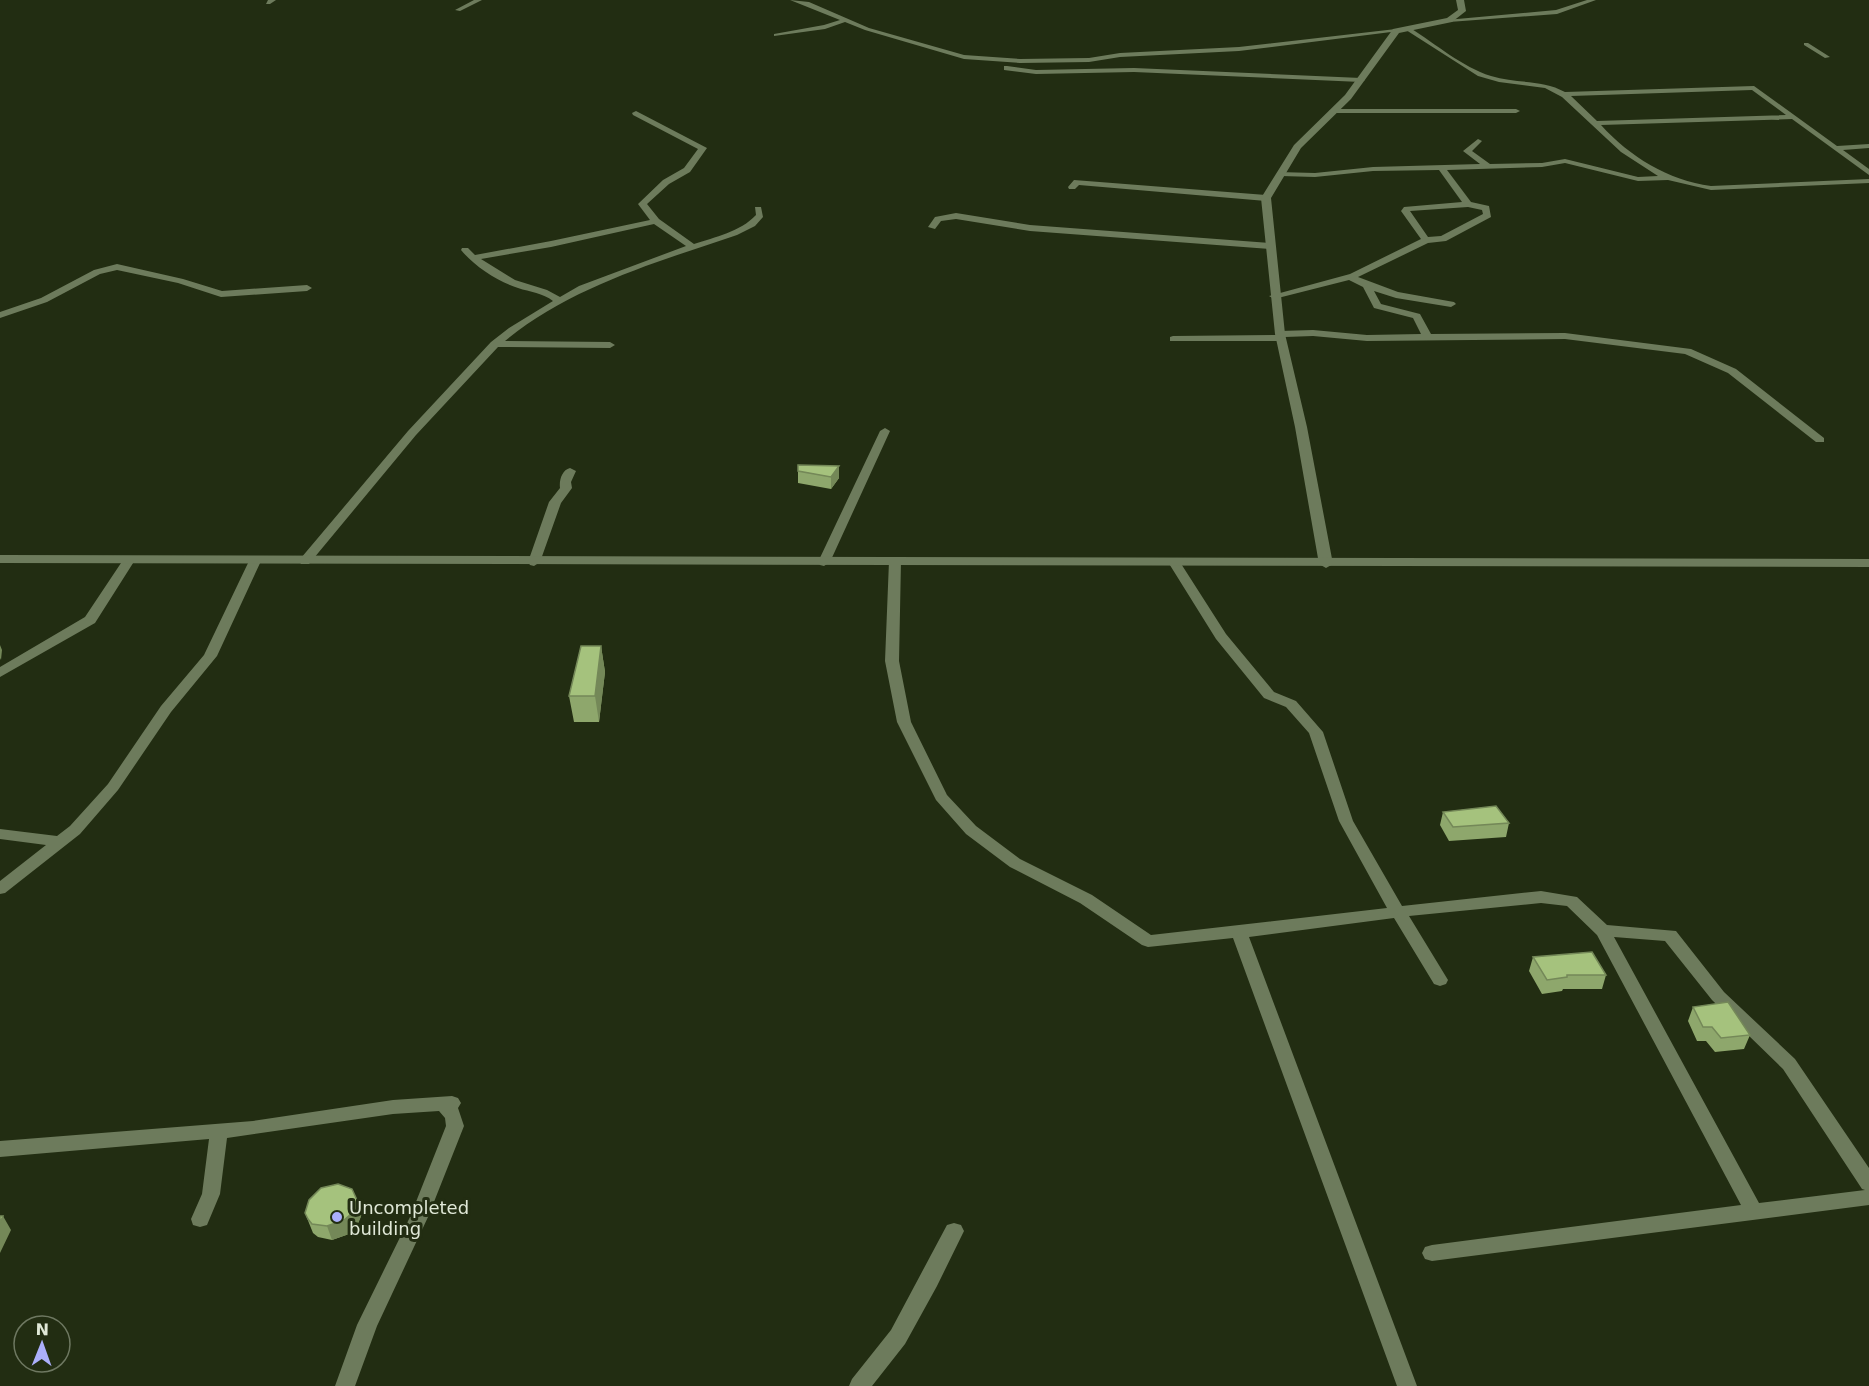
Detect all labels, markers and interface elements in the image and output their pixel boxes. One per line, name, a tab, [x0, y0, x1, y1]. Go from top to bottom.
place label: Uncompleted building	[349, 1197, 469, 1239]
marker: Uncompleted building	[330, 1210, 344, 1224]
north arrow	[12, 1314, 72, 1374]
text: N	[35, 1320, 49, 1339]

